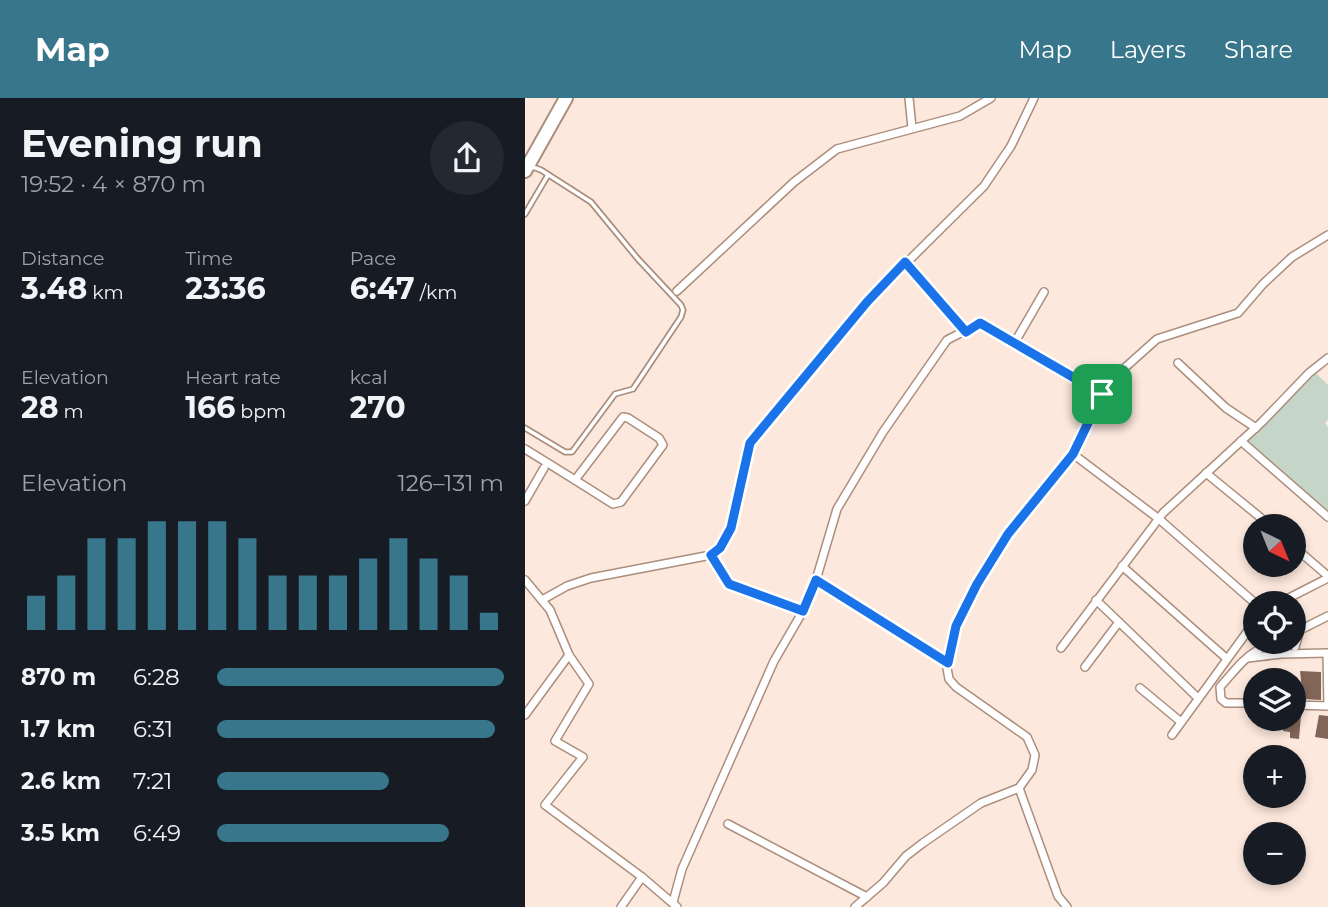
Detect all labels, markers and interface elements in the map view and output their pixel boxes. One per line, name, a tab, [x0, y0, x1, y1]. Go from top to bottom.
text: Map	[35, 29, 110, 69]
text: Map	[1018, 35, 1072, 64]
text: Layers	[1110, 35, 1186, 64]
text: Share	[1224, 35, 1293, 64]
text: Evening run	[21, 120, 263, 167]
button: share	[430, 121, 504, 195]
text: 19:52 · 4 × 870 m	[21, 170, 206, 198]
text: Distance	[21, 247, 104, 270]
text: Time	[185, 247, 233, 270]
text: Pace	[350, 247, 396, 270]
text: 3.48	[21, 270, 87, 307]
text: 23:36	[185, 270, 266, 307]
text: 6:47	[350, 270, 415, 307]
text: km	[87, 281, 124, 304]
text: /km	[415, 281, 457, 304]
pin	[1072, 364, 1132, 424]
text: Elevation	[21, 366, 109, 389]
text: Heart rate	[185, 366, 281, 389]
text: kcal	[350, 366, 388, 389]
icon: arrive	[1083, 375, 1121, 413]
text: 28	[21, 389, 59, 426]
text: 166	[185, 389, 235, 426]
text: 270	[350, 389, 406, 426]
text: m	[59, 400, 84, 423]
text: bpm	[235, 400, 286, 423]
text: Elevation	[21, 469, 127, 497]
text: 126–131 m	[397, 469, 504, 497]
north arrow	[1243, 514, 1305, 578]
map controls	[1243, 514, 1306, 885]
button: locate	[1243, 591, 1306, 654]
text: 870 m	[21, 663, 96, 691]
text: 6:28	[133, 663, 180, 691]
button: layers	[1243, 668, 1306, 731]
text: 1.7 km	[21, 715, 96, 743]
text: 6:31	[133, 715, 173, 743]
button: +	[1243, 745, 1306, 808]
text: 2.6 km	[21, 767, 101, 795]
text: 7:21	[133, 767, 172, 795]
text: 3.5 km	[21, 819, 100, 847]
text: 6:49	[133, 819, 181, 847]
button: −	[1243, 822, 1306, 885]

